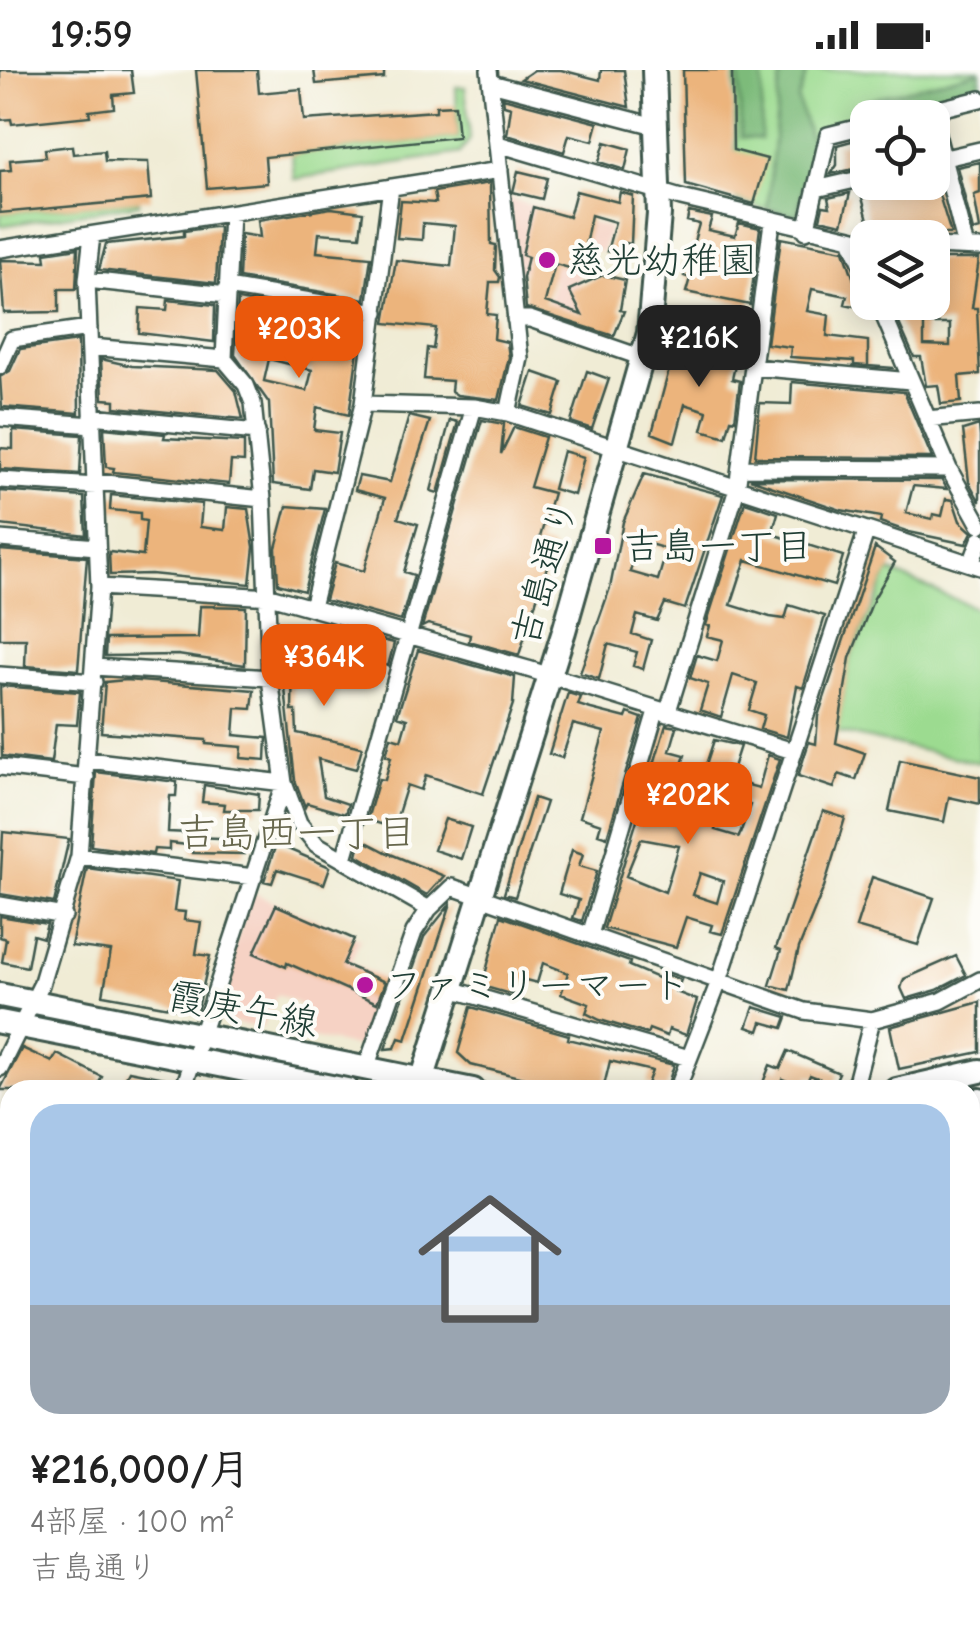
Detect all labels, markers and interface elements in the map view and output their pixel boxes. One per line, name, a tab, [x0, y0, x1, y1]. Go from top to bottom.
text: 19:59	[50, 13, 133, 57]
map controls	[850, 100, 950, 320]
button: locate	[850, 100, 950, 200]
button: layers	[850, 220, 950, 320]
place label: 慈光幼稚園	[567, 239, 757, 283]
marker: 慈光幼稚園	[536, 249, 558, 271]
pin: ¥203K	[229, 296, 369, 381]
pin: ¥216K	[629, 305, 769, 390]
text: ¥203K	[257, 310, 341, 347]
text: ¥216K	[659, 319, 739, 356]
street label: 吉島通り	[503, 493, 587, 651]
place label: 吉島一丁目	[623, 525, 813, 569]
marker: 吉島一丁目	[592, 535, 614, 557]
pin: ¥364K	[254, 624, 394, 709]
text: ¥364K	[283, 638, 365, 675]
pin: ¥202K	[618, 762, 758, 847]
text: ¥202K	[646, 776, 730, 813]
district label: 吉島西一丁目	[177, 810, 417, 856]
place label: ファミリーマート	[385, 964, 690, 1008]
street label: 霞庚午線	[164, 974, 322, 1046]
marker: ファミリーマート	[354, 974, 376, 996]
icon: home	[400, 1169, 580, 1349]
text: ¥216,000/月	[30, 1445, 251, 1494]
text: 4部屋 · 100 m²	[30, 1503, 233, 1540]
text: 吉島通り	[30, 1549, 158, 1586]

